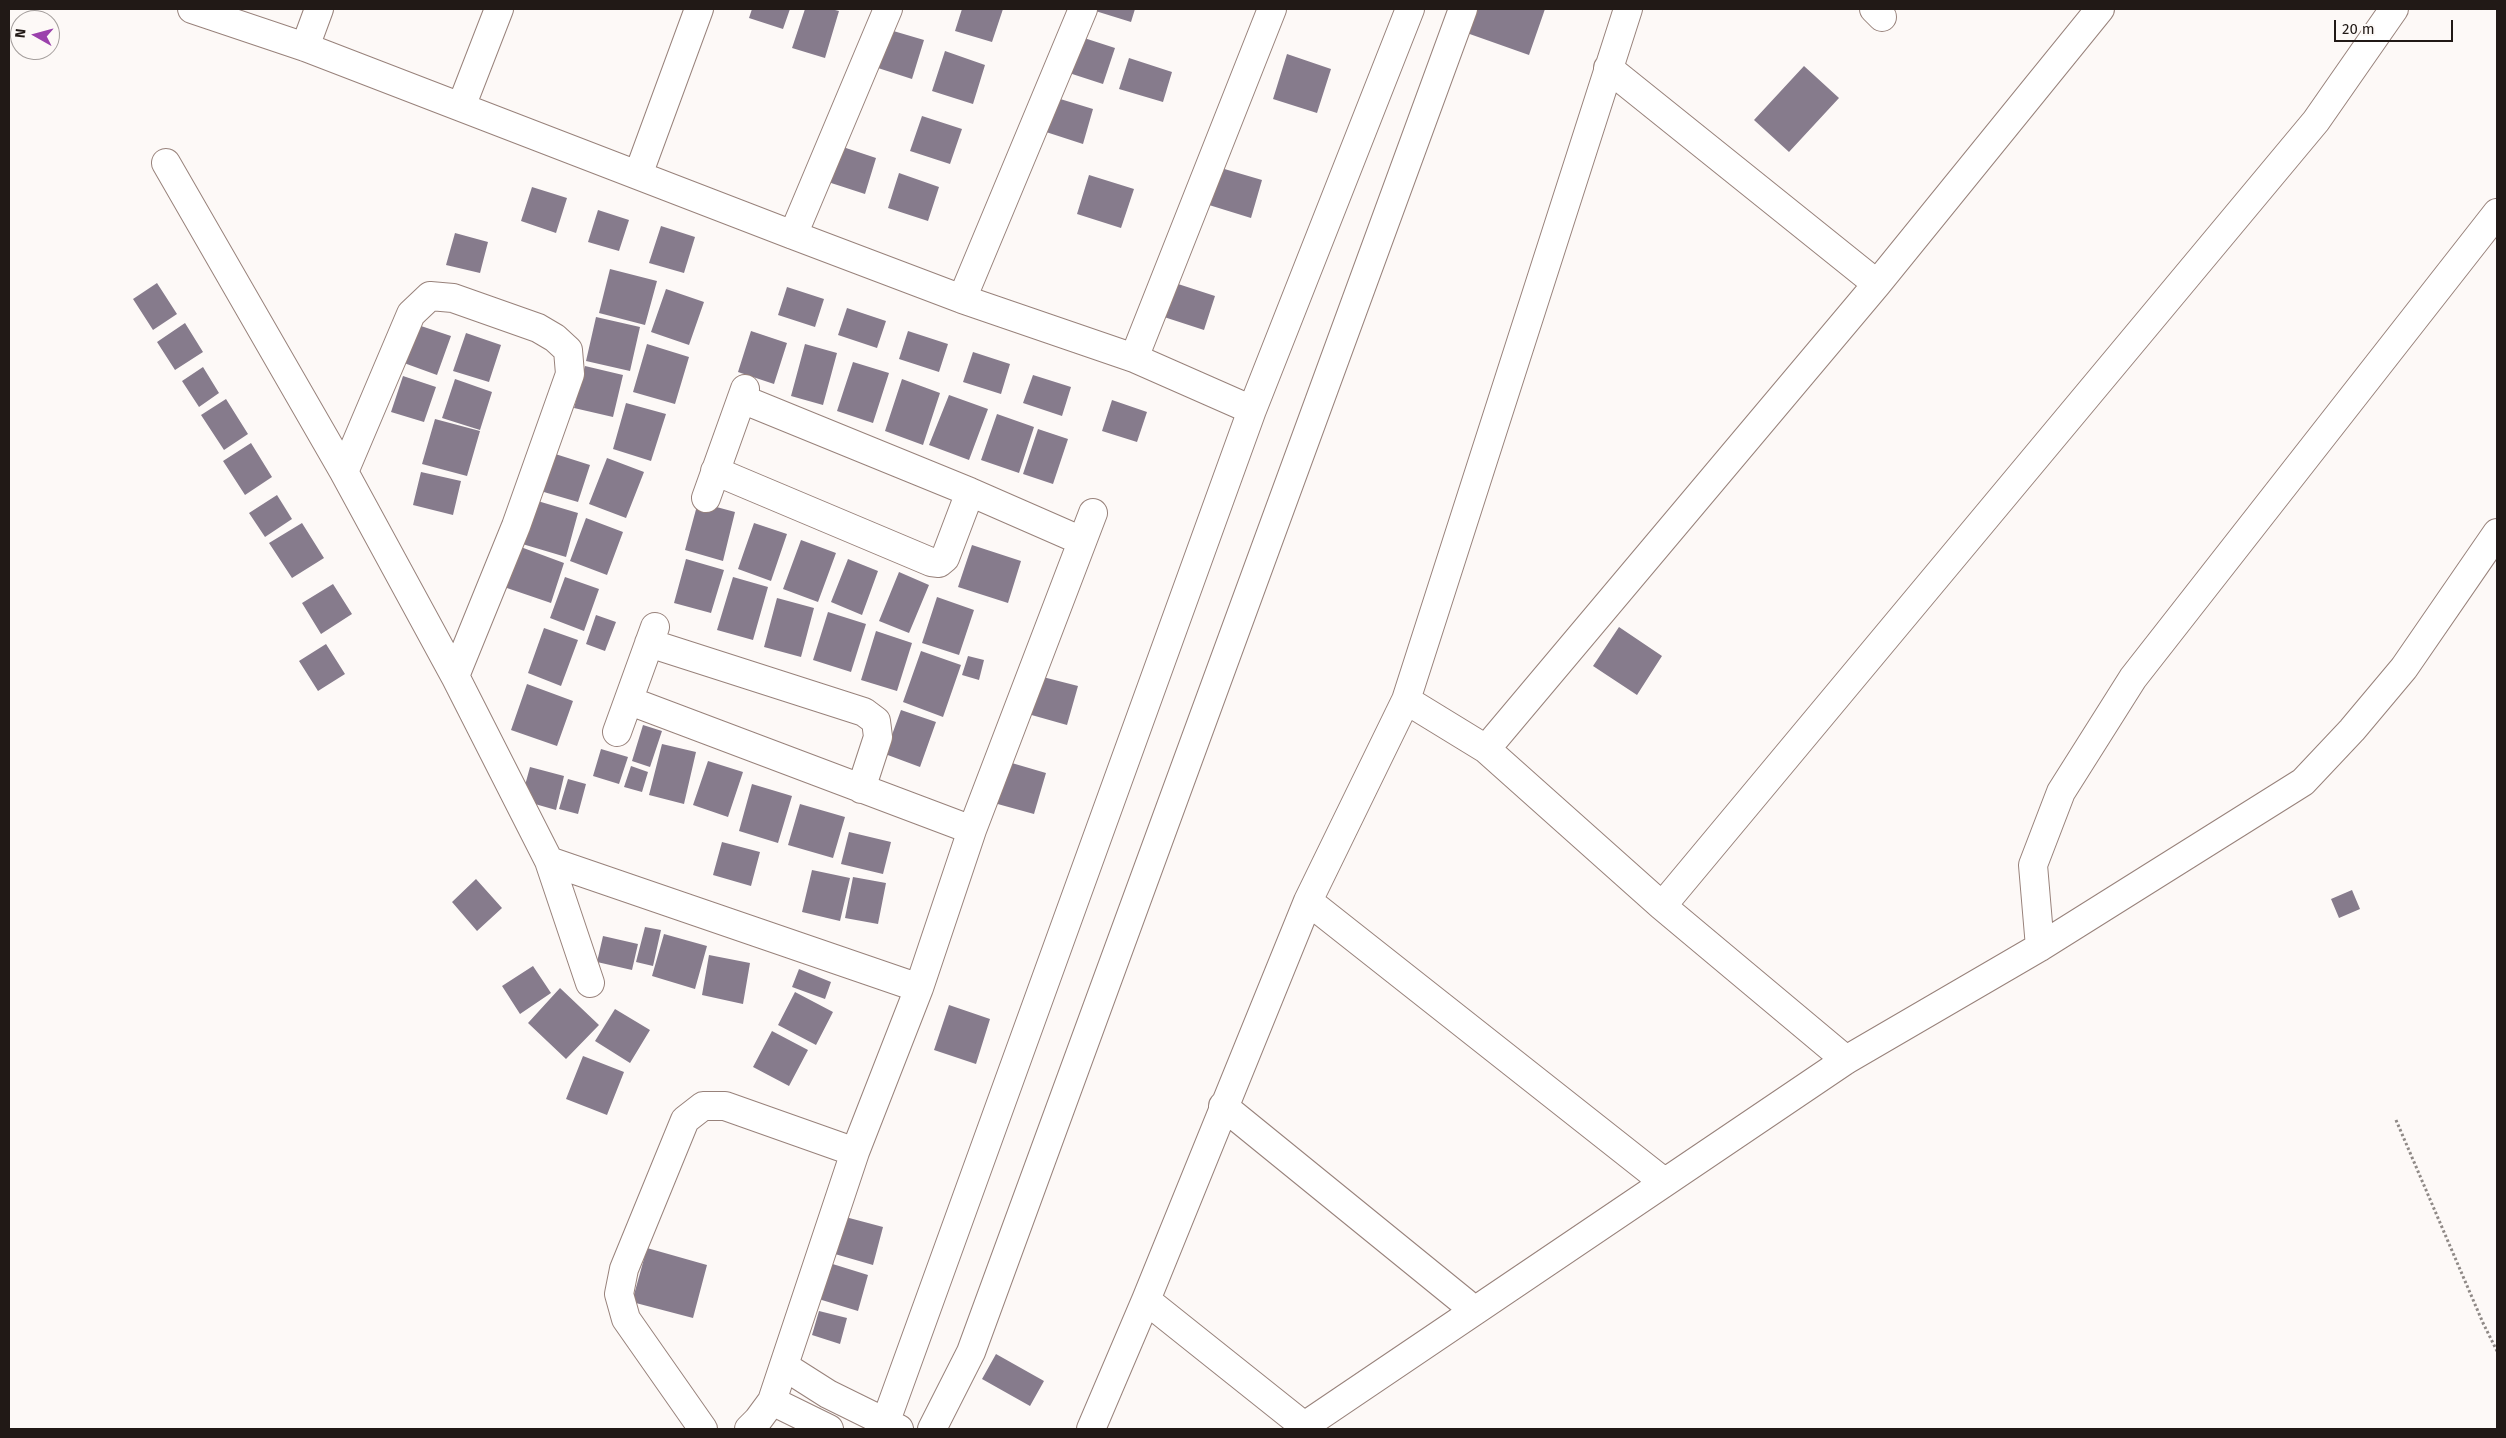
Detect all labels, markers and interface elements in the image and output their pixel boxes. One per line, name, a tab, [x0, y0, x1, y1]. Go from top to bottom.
north arrow	[10, 10, 60, 60]
scale bar	[2336, 10, 2455, 42]
text: 20 m	[2342, 20, 2375, 38]
text: N	[12, 28, 30, 39]

